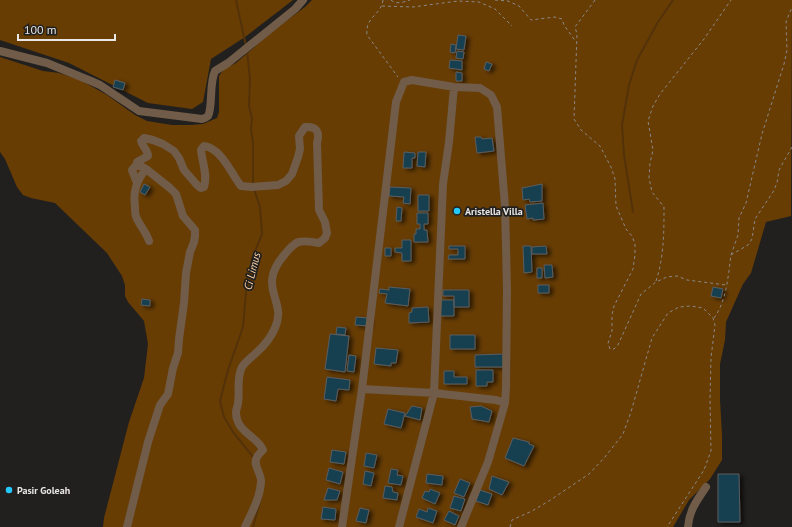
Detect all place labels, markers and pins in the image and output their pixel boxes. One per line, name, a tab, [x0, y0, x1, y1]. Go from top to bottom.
place label: Aristella Villa	[465, 205, 523, 218]
marker: Aristella Villa	[452, 206, 462, 216]
place label: Pasir Goleah	[17, 484, 70, 497]
marker: Pasir Goleah	[4, 485, 14, 495]

